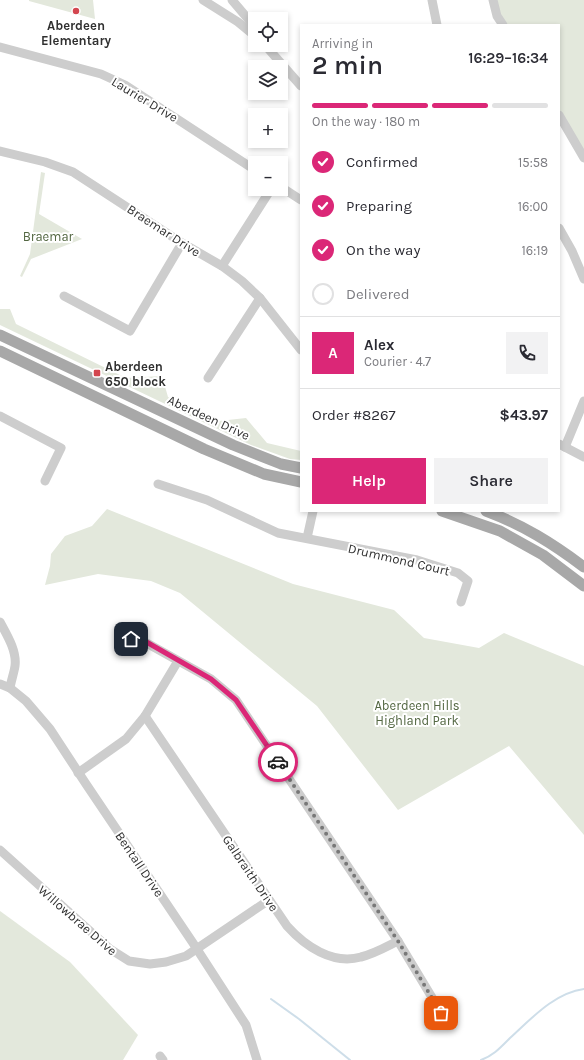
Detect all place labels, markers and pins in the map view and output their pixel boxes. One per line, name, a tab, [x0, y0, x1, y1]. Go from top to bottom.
marker: Aberdeen Elementary	[71, 6, 81, 16]
place label: Aberdeen Elementary	[41, 18, 112, 48]
place label: Aberdeen 650 block	[105, 359, 166, 389]
marker: Aberdeen 650 block	[92, 368, 102, 378]
pin	[114, 622, 148, 656]
pin	[424, 996, 458, 1030]

